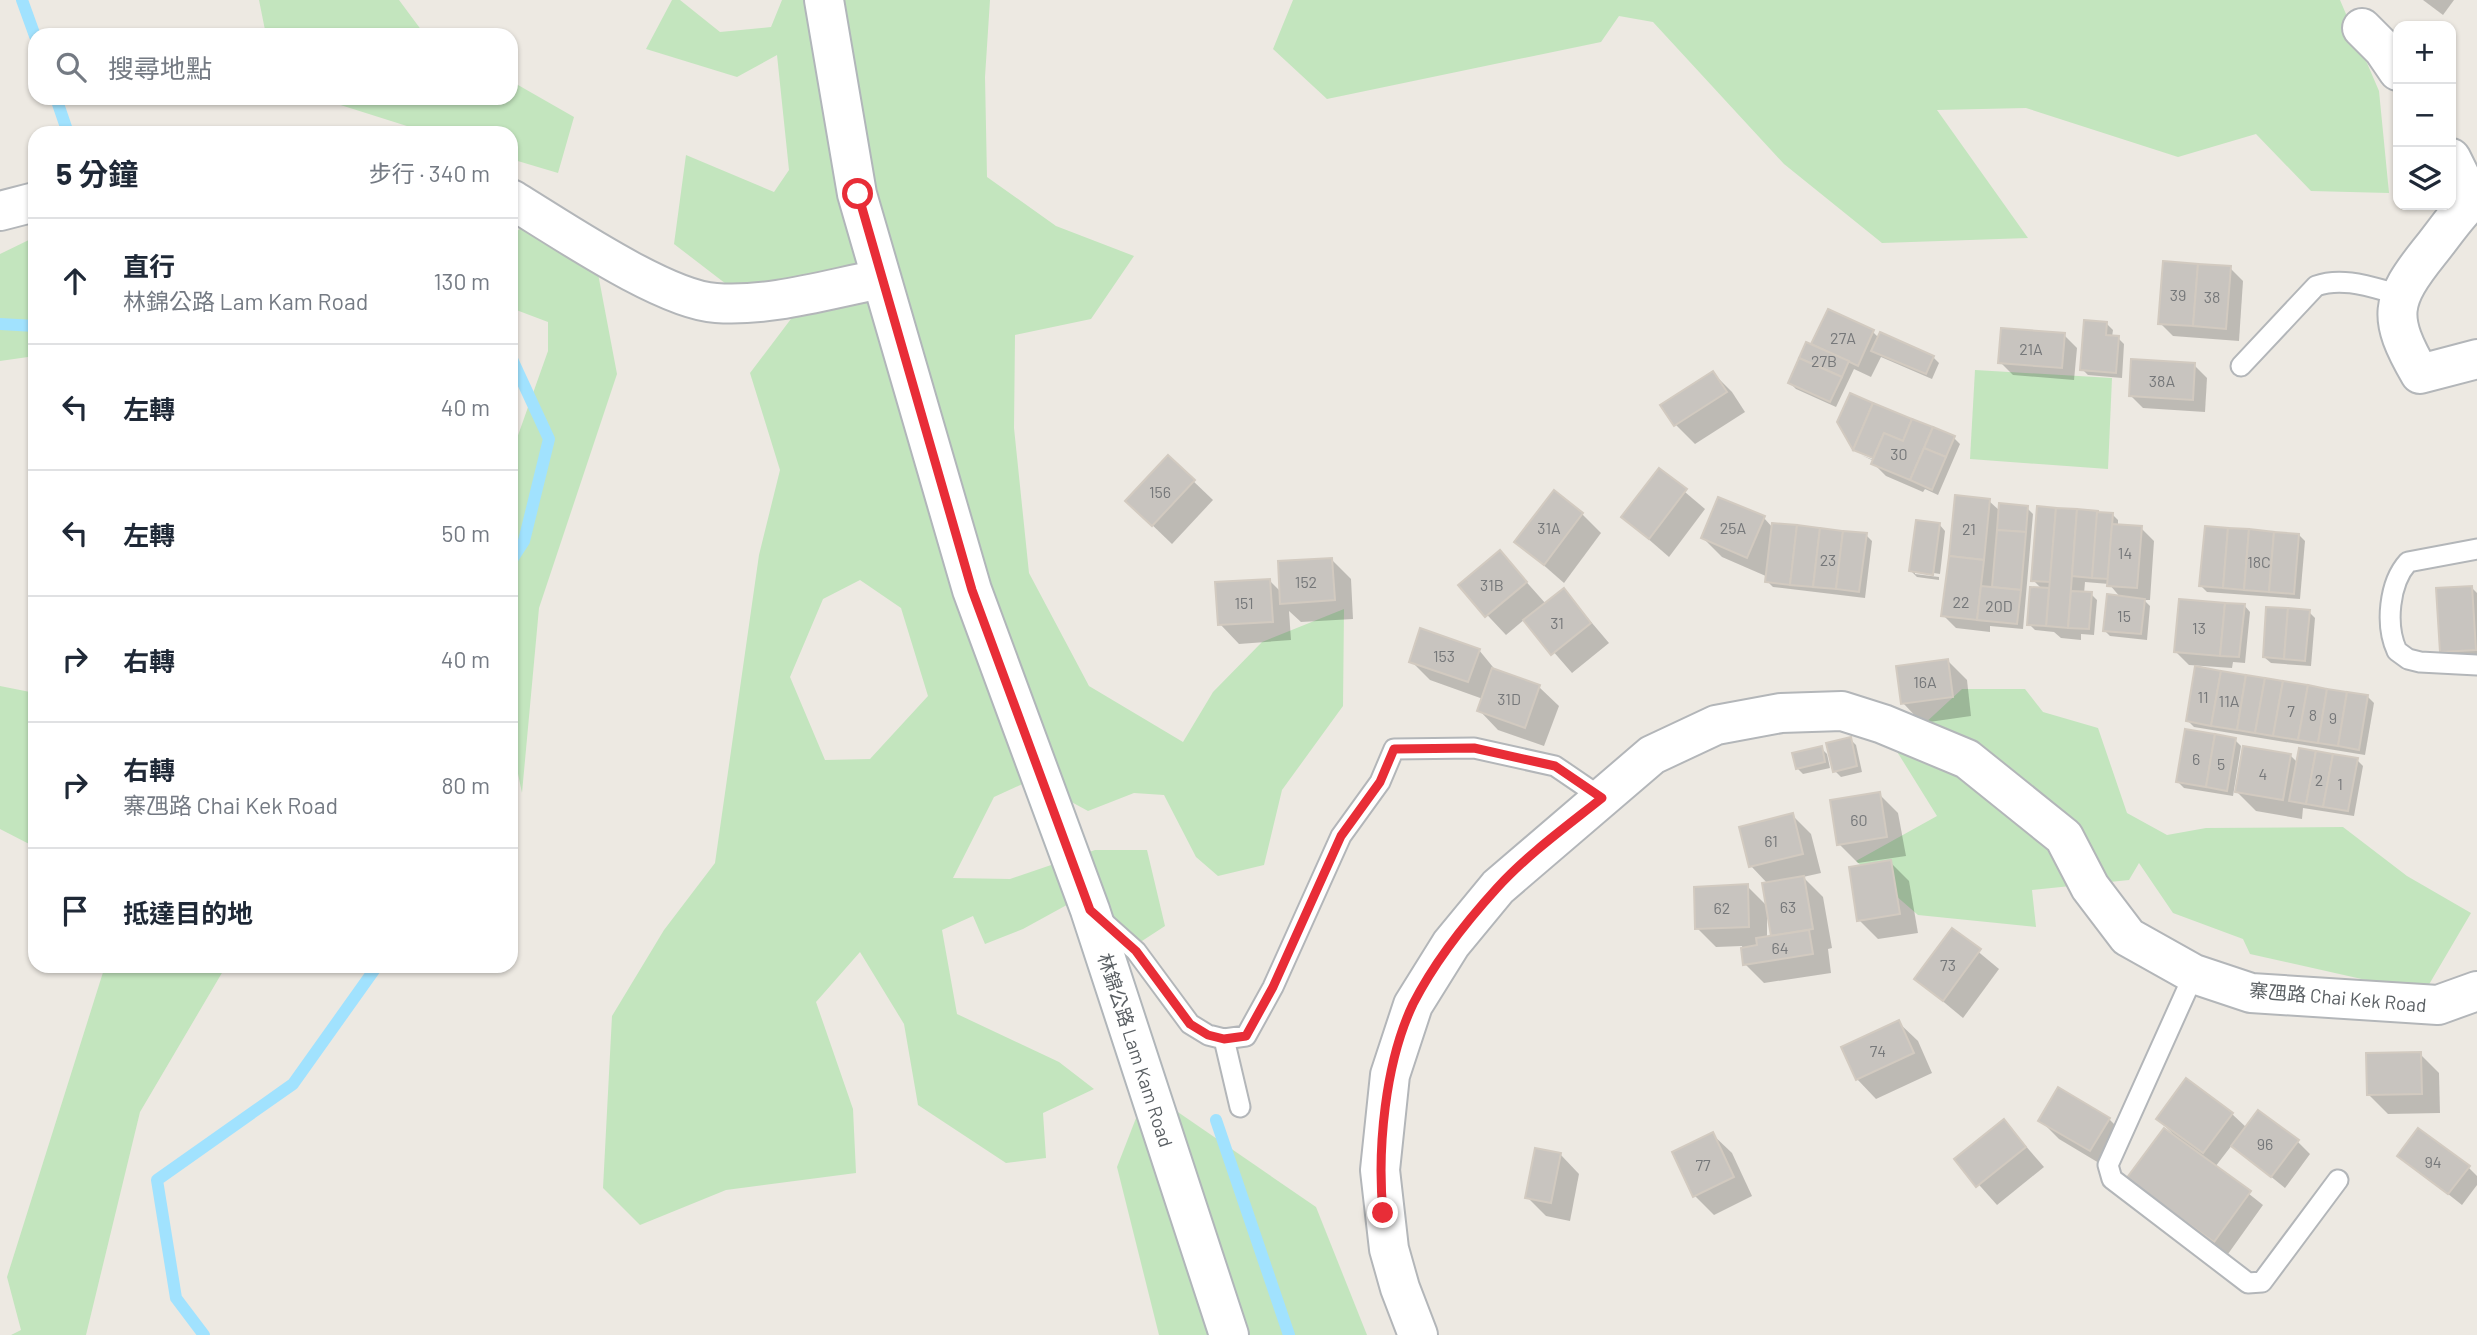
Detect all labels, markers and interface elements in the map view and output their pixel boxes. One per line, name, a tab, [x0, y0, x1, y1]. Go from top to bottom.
map controls	[2393, 21, 2456, 210]
button: +	[2393, 21, 2456, 84]
search box	[28, 28, 518, 105]
icon: search	[52, 48, 90, 86]
text: 搜尋地點	[108, 52, 212, 83]
button: −	[2393, 84, 2456, 147]
button: layers	[2393, 147, 2456, 210]
text: 5 分鐘	[56, 155, 138, 191]
text: 步行 · 340 m	[369, 159, 490, 187]
route start	[842, 178, 873, 209]
text: 直行	[123, 250, 175, 281]
icon: ahead	[56, 262, 94, 300]
text: 130 m	[433, 267, 490, 295]
house number: 39	[2170, 285, 2186, 304]
text: 林錦公路 Lam Kam Road	[123, 287, 368, 315]
house number: 38	[2204, 287, 2220, 306]
house number: 27A	[1830, 328, 1856, 347]
house number: 21A	[2019, 339, 2043, 358]
house number: 27B	[1811, 351, 1837, 370]
house number: 38A	[2149, 371, 2175, 390]
icon: left	[56, 388, 94, 426]
text: 左轉	[123, 393, 175, 424]
text: 40 m	[441, 393, 490, 421]
house number: 30	[1890, 444, 1908, 463]
house number: 156	[1149, 482, 1171, 501]
icon: left	[56, 514, 94, 552]
house number: 31A	[1537, 518, 1561, 537]
house number: 25A	[1720, 518, 1747, 537]
text: 左轉	[123, 519, 175, 550]
text: 50 m	[442, 519, 490, 547]
house number: 21	[1962, 519, 1976, 538]
house number: 14	[2118, 543, 2132, 562]
house number: 23	[1820, 550, 1836, 569]
house number: 18C	[2247, 552, 2271, 571]
house number: 152	[1295, 572, 1317, 591]
house number: 31B	[1480, 575, 1504, 594]
house number: 22	[1952, 592, 1970, 611]
house number: 151	[1235, 593, 1253, 612]
house number: 20D	[1985, 596, 2013, 615]
house number: 15	[2117, 606, 2131, 625]
house number: 31	[1550, 613, 1564, 632]
house number: 13	[2192, 618, 2206, 637]
icon: right	[56, 640, 94, 678]
text: 右轉	[123, 645, 175, 676]
text: 40 m	[441, 645, 490, 673]
house number: 153	[1433, 646, 1455, 665]
house number: 16A	[1913, 672, 1937, 691]
house number: 11	[2197, 687, 2209, 706]
house number: 31D	[1497, 689, 1521, 708]
house number: 11A	[2219, 691, 2240, 710]
house number: 7	[2287, 701, 2295, 720]
house number: 8	[2309, 705, 2317, 724]
house number: 9	[2329, 708, 2337, 727]
house number: 6	[2192, 749, 2200, 768]
text: 右轉	[123, 754, 175, 785]
house number: 5	[2217, 754, 2225, 773]
house number: 4	[2259, 764, 2267, 783]
icon: right	[56, 766, 94, 804]
house number: 2	[2315, 770, 2323, 789]
text: 80 m	[441, 771, 490, 799]
house number: 1	[2337, 774, 2343, 793]
text: 寨乪路 Chai Kek Road	[123, 791, 338, 819]
house number: 60	[1850, 810, 1868, 829]
house number: 61	[1764, 831, 1778, 850]
icon: arrive	[56, 892, 94, 930]
text: 抵達目的地	[123, 897, 253, 928]
house number: 63	[1780, 897, 1796, 916]
house number: 62	[1714, 898, 1730, 917]
house number: 64	[1771, 938, 1789, 957]
street label: 林錦公路 Lam Kam Road	[1094, 950, 1178, 1150]
house number: 73	[1940, 955, 1956, 974]
street label: 寨乪路 Chai Kek Road	[2248, 978, 2428, 1016]
house number: 74	[1870, 1041, 1886, 1060]
house number: 96	[2257, 1134, 2273, 1153]
house number: 94	[2424, 1152, 2442, 1171]
house number: 77	[1695, 1155, 1711, 1174]
route end	[1367, 1197, 1398, 1228]

